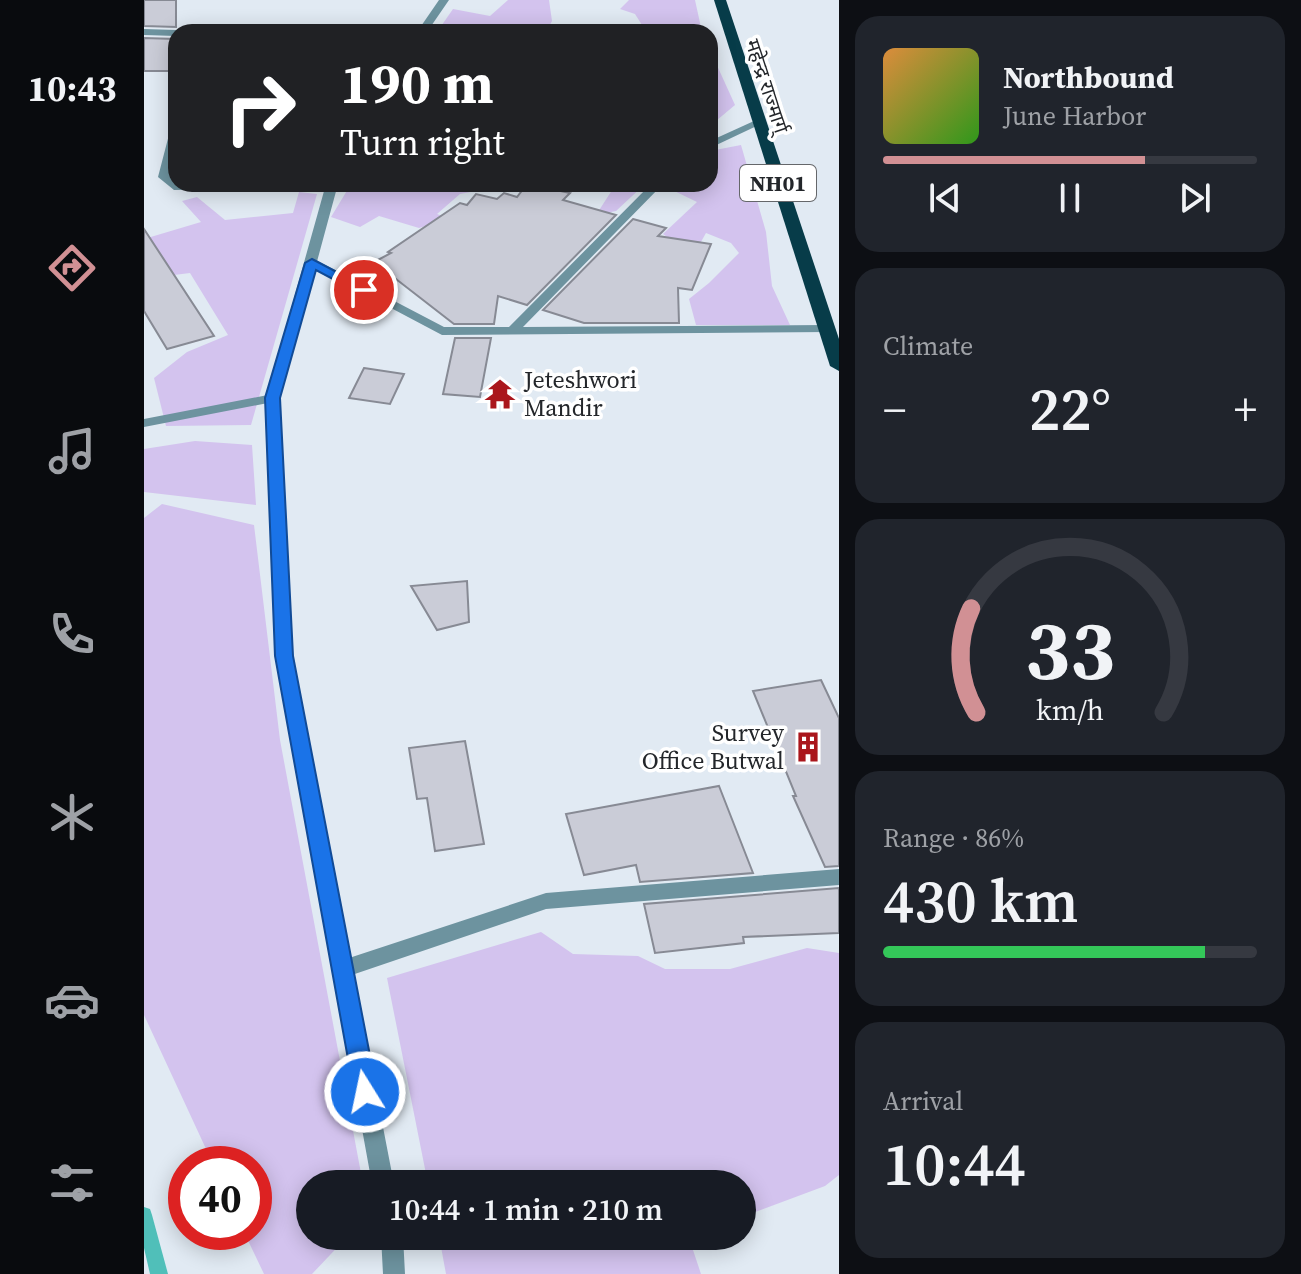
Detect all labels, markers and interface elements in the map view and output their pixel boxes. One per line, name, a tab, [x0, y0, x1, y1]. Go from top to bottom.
street label: महेन्द्र राज्मार्ग्	[739, 35, 796, 139]
text: 190 m	[340, 45, 494, 122]
icon: right	[208, 56, 312, 160]
text: Northbound	[1003, 57, 1174, 98]
text: 10:43	[28, 64, 116, 113]
text: June Harbor	[1003, 98, 1146, 134]
text: Turn right	[340, 118, 505, 167]
road number: NH01	[740, 165, 816, 201]
icon: previous	[923, 176, 967, 220]
icon: pause	[1048, 176, 1092, 220]
icon: next	[1173, 176, 1217, 220]
icon: directions	[44, 240, 100, 296]
pin	[330, 256, 398, 324]
icon: arrive	[342, 268, 386, 312]
text: Climate	[883, 328, 973, 364]
place label: Jeteshwori Mandir	[523, 363, 637, 424]
text: 22°	[1029, 368, 1111, 450]
temple icon: Jeteshwori Mandir	[483, 377, 517, 411]
text: −	[883, 379, 906, 440]
text: +	[1234, 379, 1257, 440]
icon: music	[44, 423, 100, 479]
text: 33	[1025, 593, 1115, 707]
icon: phone	[44, 606, 100, 662]
text: km/h	[1036, 690, 1104, 730]
place label: Survey Office Butwal	[642, 716, 785, 777]
building icon: Survey Office Butwal	[791, 730, 825, 764]
icon: climate	[44, 789, 100, 845]
text: Range · 86%	[883, 820, 1024, 856]
text: 430 km	[883, 860, 1079, 942]
icon: car	[44, 972, 100, 1028]
position arrow	[323, 1050, 407, 1134]
text: Arrival	[883, 1083, 963, 1119]
text: 10:44	[883, 1123, 1026, 1205]
speed limit sign: 40	[168, 1146, 272, 1250]
icon: filters	[44, 1155, 100, 1211]
text: 10:44 · 1 min · 210 m	[389, 1189, 663, 1230]

